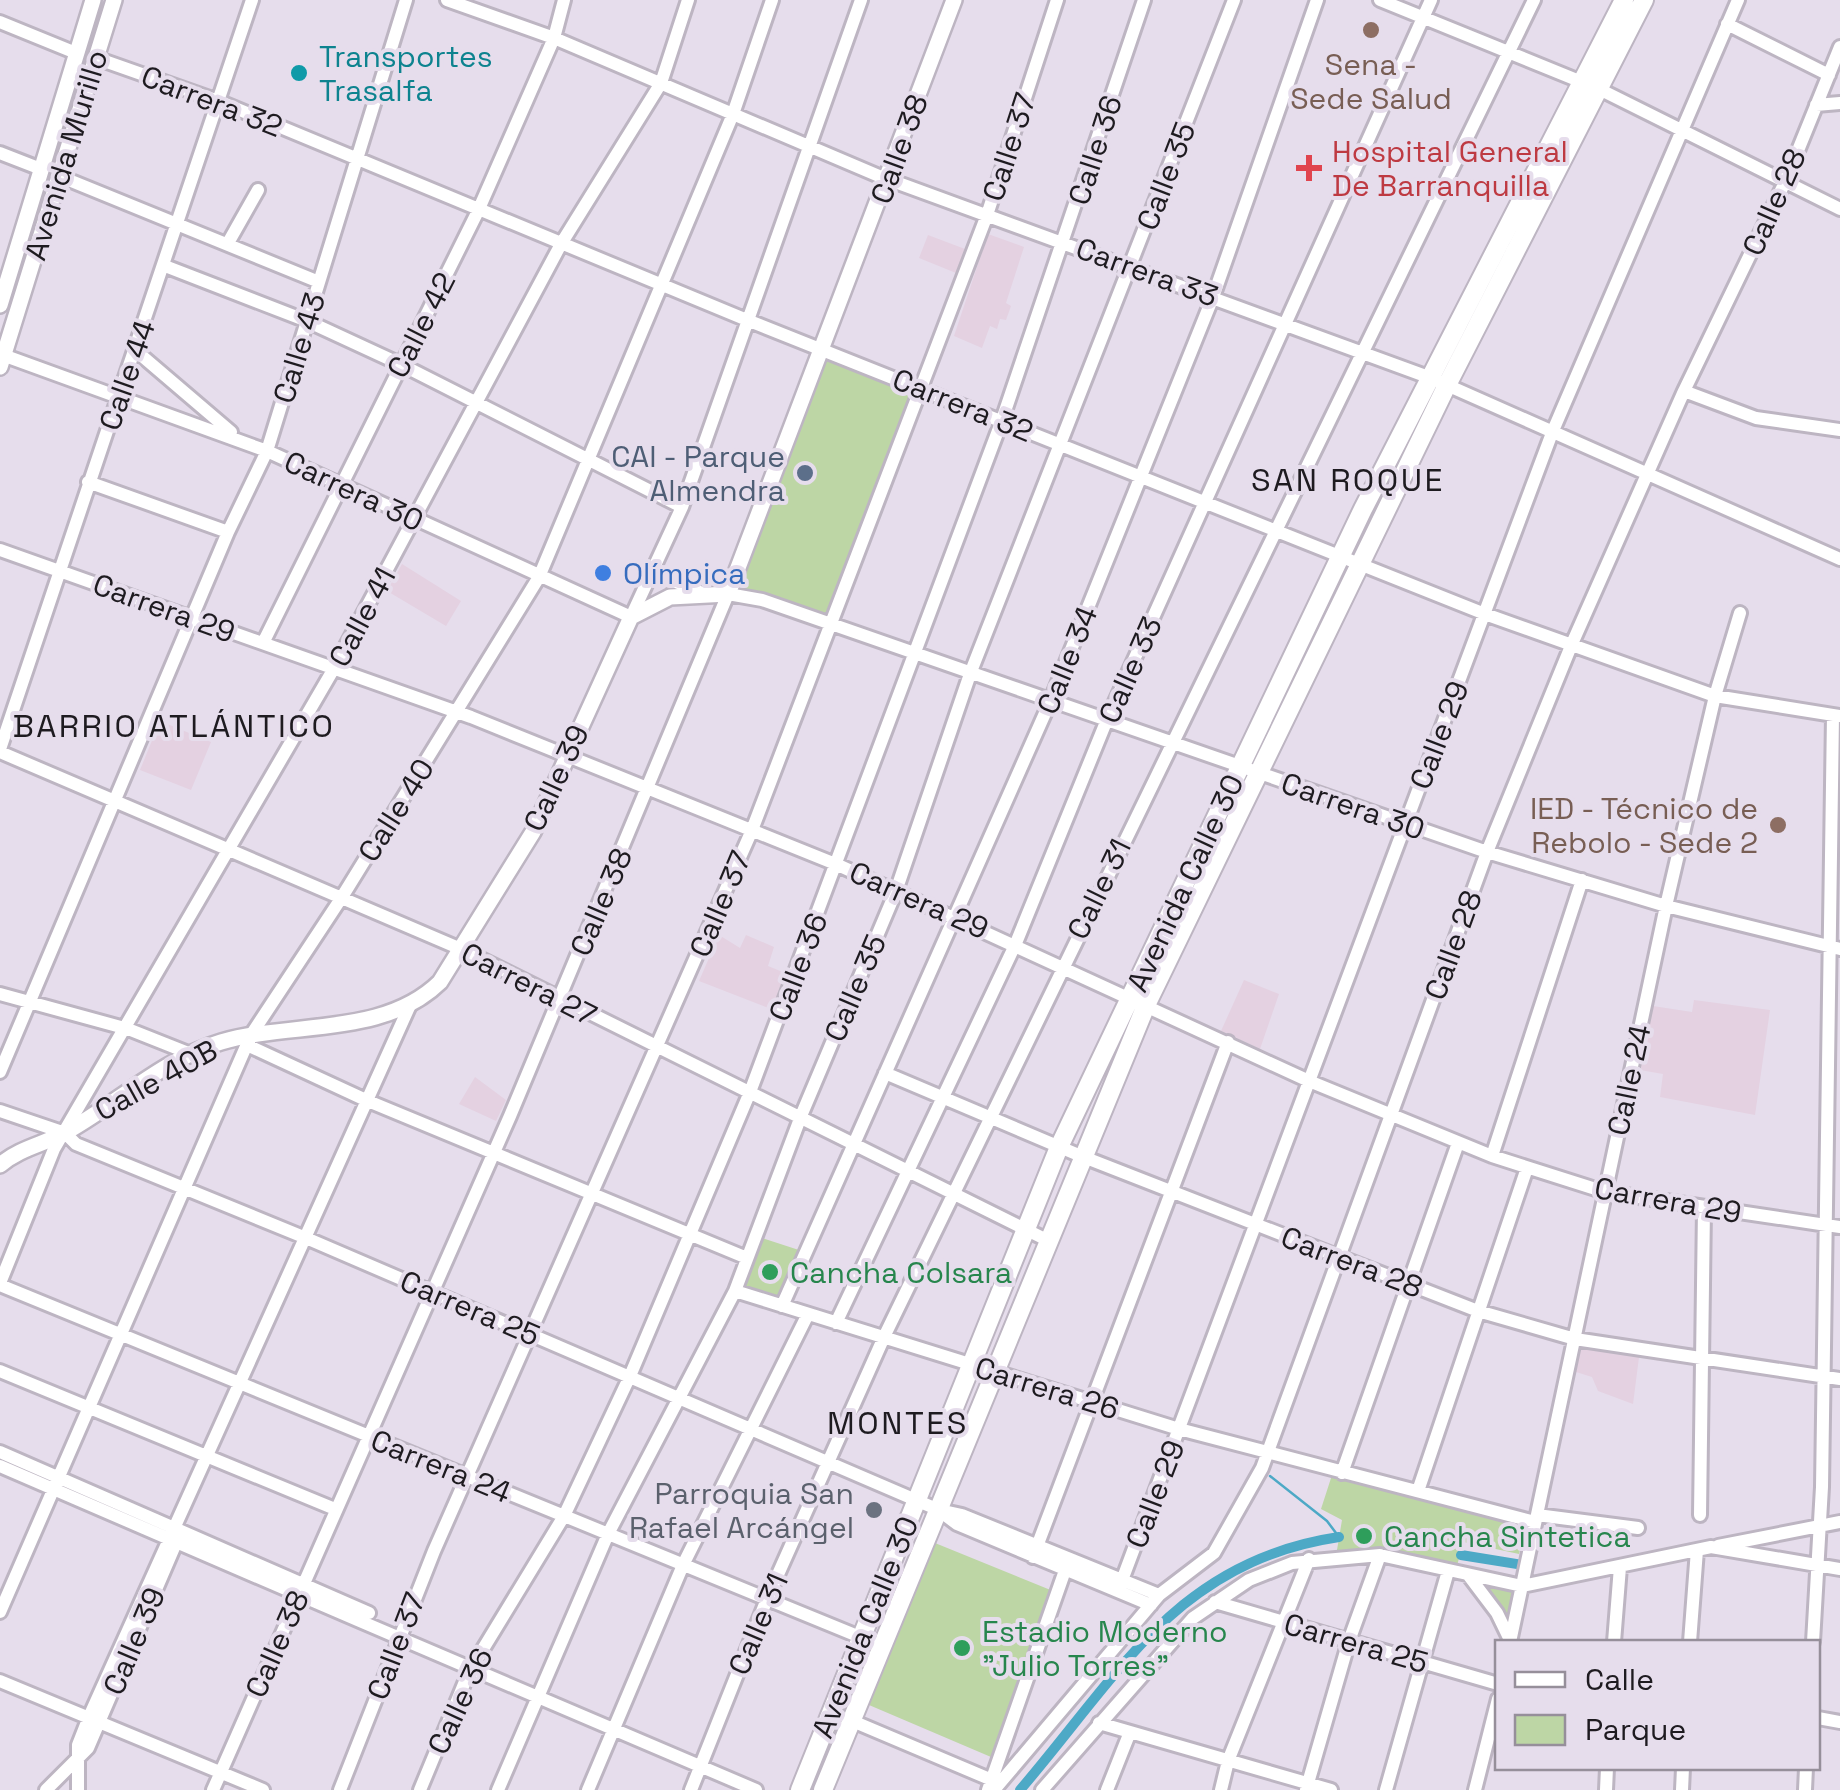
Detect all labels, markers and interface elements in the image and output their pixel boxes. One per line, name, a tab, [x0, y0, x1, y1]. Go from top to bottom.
marker: Sena - Sede Salud	[1360, 19, 1382, 41]
place label: Transportes Trasalfa	[319, 37, 493, 110]
street label: Avenida Murillo	[15, 45, 117, 265]
place label: Sena - Sede Salud	[1290, 45, 1452, 118]
street label: Carrera 32	[136, 56, 288, 146]
marker: Transportes Trasalfa	[288, 62, 310, 84]
street label: Calle 37	[973, 88, 1045, 206]
street label: Calle 38	[861, 89, 937, 209]
street label: Calle 36	[1059, 90, 1131, 210]
street label: Calle 35	[1128, 116, 1204, 236]
place label: Hospital General De Barranquilla	[1332, 132, 1568, 205]
street label: Calle 28	[1733, 142, 1815, 262]
marker: Hospital General De Barranquilla	[1296, 155, 1322, 181]
street label: Carrera 33	[1071, 228, 1223, 316]
street label: Calle 42	[378, 266, 464, 384]
street label: Calle 43	[264, 288, 334, 408]
street label: Calle 44	[90, 315, 164, 435]
street label: Carrera 32	[887, 359, 1039, 451]
place label: CAI - Parque Almendra	[611, 437, 785, 510]
street label: Carrera 30	[278, 442, 430, 540]
district label: SAN ROQUE	[1251, 460, 1445, 500]
marker: CAI - Parque Almendra	[794, 462, 816, 484]
place label: Olímpica	[623, 554, 745, 593]
street label: Calle 41	[320, 560, 404, 674]
marker: Olímpica	[592, 562, 614, 584]
street label: Carrera 29	[88, 564, 240, 652]
street label: Calle 34	[1028, 600, 1106, 720]
street label: Calle 33	[1089, 610, 1171, 730]
street label: Calle 29	[1401, 675, 1477, 795]
district label: BARRIO ATLÁNTICO	[13, 706, 335, 746]
street label: Calle 39	[514, 718, 598, 838]
street label: Calle 40	[349, 751, 443, 869]
street label: Carrera 30	[1276, 763, 1430, 849]
street label: Avenida Calle 30	[1118, 768, 1252, 998]
place label: IED - Técnico de Rebolo - Sede 2	[1530, 789, 1758, 862]
marker: IED - Técnico de Rebolo - Sede 2	[1767, 814, 1789, 836]
street label: Calle 31	[1058, 832, 1140, 946]
street label: Calle 38	[561, 842, 641, 962]
street label: Calle 37	[680, 845, 760, 963]
street label: Carrera 29	[843, 852, 995, 948]
street label: Calle 28	[1415, 885, 1491, 1005]
street label: Calle 36	[760, 907, 836, 1027]
street label: Calle 35	[815, 928, 895, 1048]
street label: Carrera 27	[455, 933, 603, 1035]
street label: Calle 24	[1598, 1021, 1660, 1139]
street label: Calle 40B	[88, 1030, 224, 1130]
street label: Carrera 29	[1591, 1168, 1745, 1232]
street label: Carrera 28	[1276, 1217, 1428, 1307]
place label: Cancha Colsara	[790, 1253, 1012, 1292]
street label: Carrera 25	[394, 1261, 546, 1355]
marker: Cancha Colsara	[759, 1261, 781, 1283]
street label: Carrera 26	[970, 1348, 1124, 1428]
district label: MONTES	[827, 1403, 969, 1443]
street label: Carrera 24	[365, 1420, 517, 1512]
street label: Calle 29	[1117, 1434, 1193, 1554]
place label: Parroquia San Rafael Arcángel	[629, 1474, 854, 1547]
marker: Parroquia San Rafael Arcángel	[863, 1499, 885, 1521]
street label: Avenida Calle 30	[803, 1510, 927, 1744]
place label: Cancha Sintetica	[1384, 1517, 1631, 1556]
marker: Cancha Sintetica	[1353, 1525, 1375, 1547]
street label: Calle 31	[719, 1567, 797, 1681]
street label: Calle 39	[94, 1581, 174, 1701]
street label: Calle 38	[236, 1584, 318, 1704]
street label: Calle 37	[358, 1587, 434, 1705]
street label: Carrera 25	[1279, 1604, 1433, 1682]
place label: Estadio Moderno "Julio Torres"	[982, 1612, 1228, 1685]
marker: Estadio Moderno "Julio Torres"	[951, 1637, 973, 1659]
legend	[1495, 1640, 1820, 1770]
street label: Calle 36	[418, 1641, 502, 1761]
text: Calle	[1585, 1660, 1654, 1699]
text: Parque	[1585, 1710, 1686, 1749]

